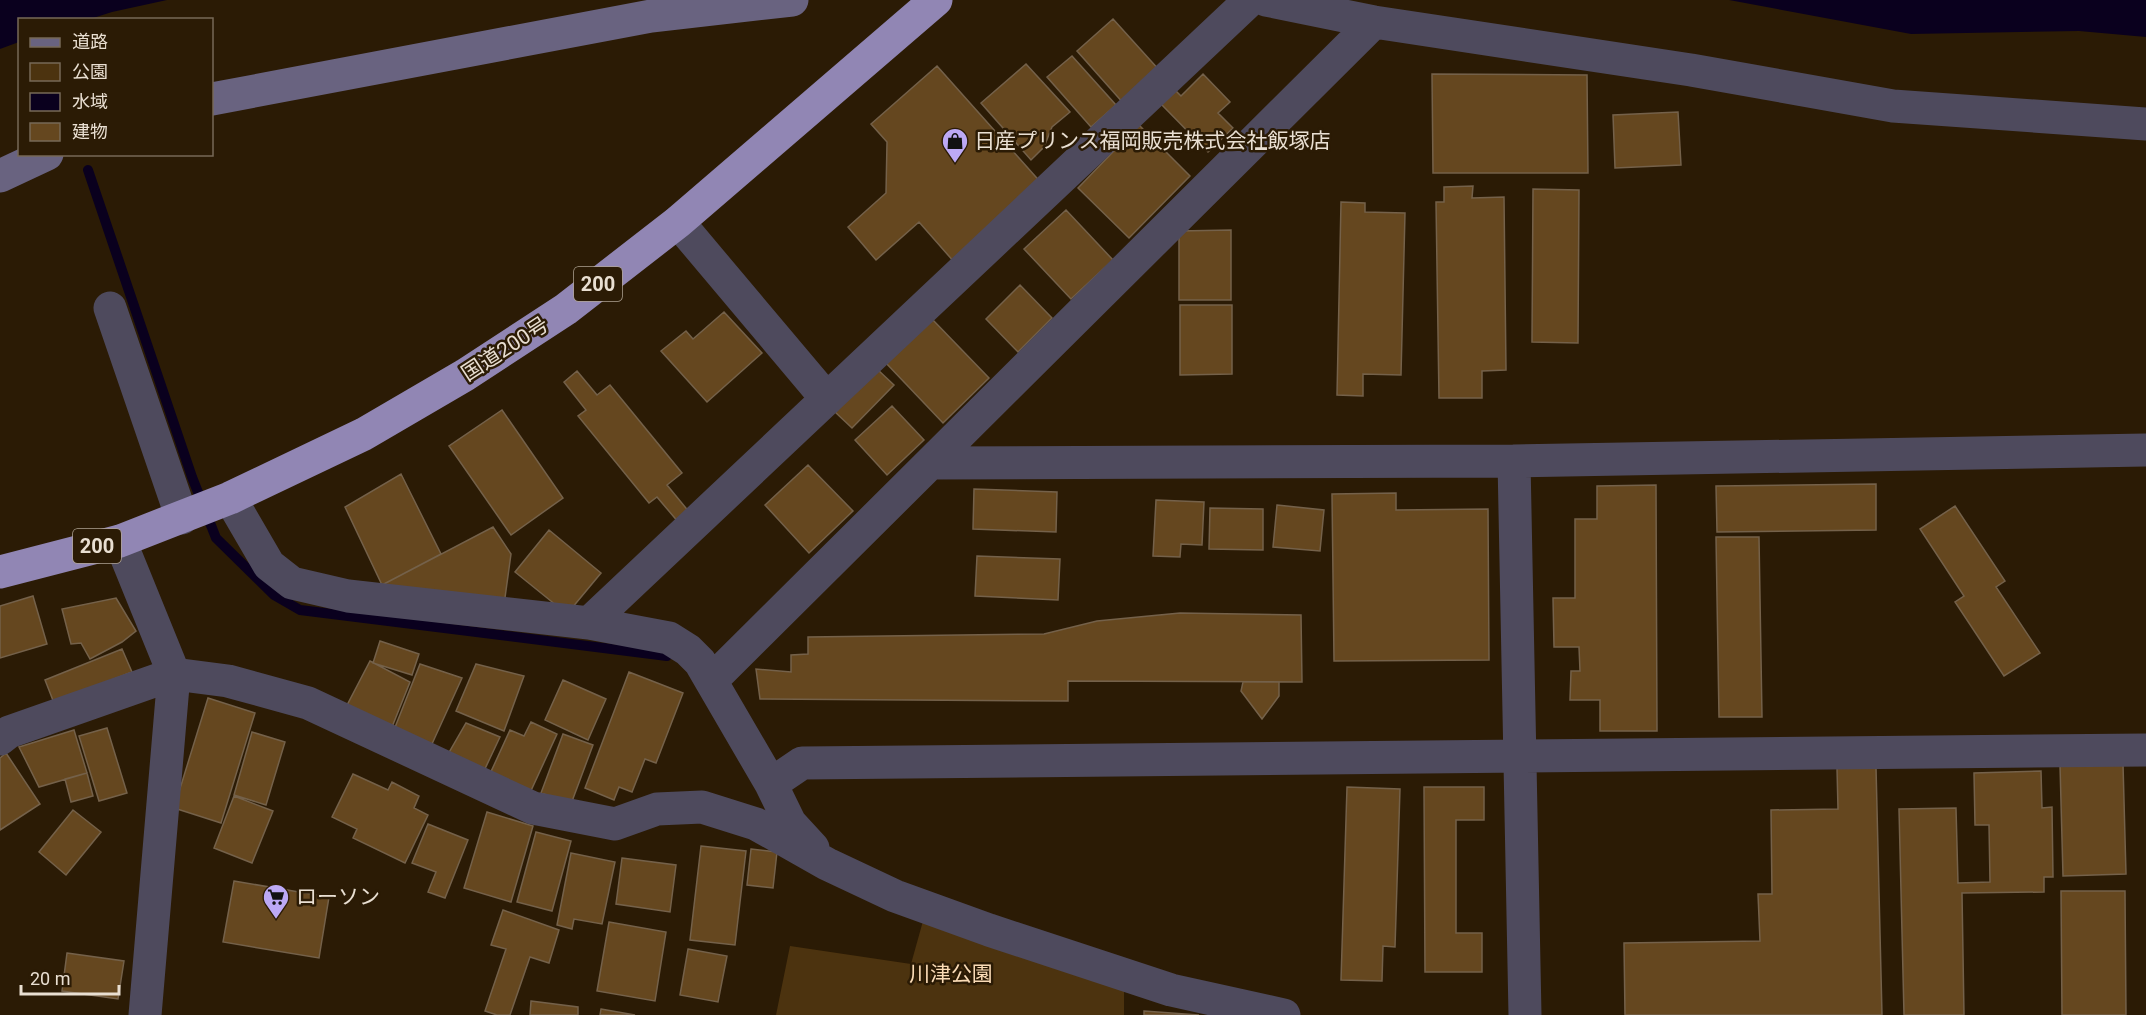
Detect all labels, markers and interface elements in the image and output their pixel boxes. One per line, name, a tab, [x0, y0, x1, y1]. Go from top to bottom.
legend	[18, 18, 213, 156]
text: 道路	[72, 31, 108, 52]
text: 公園	[72, 61, 108, 82]
text: 水域	[72, 91, 108, 112]
text: 建物	[72, 121, 108, 142]
shop icon: 日産プリンス福岡販売株式会社飯塚店	[940, 126, 970, 164]
place label: 日産プリンス福岡販売株式会社飯塚店	[974, 129, 1331, 153]
road number: 200	[574, 267, 622, 301]
street label: 国道200号	[457, 312, 553, 386]
road number: 200	[73, 529, 121, 563]
supermarket icon: ローソン	[261, 882, 291, 920]
place label: ローソン	[296, 885, 380, 909]
scale bar	[21, 958, 118, 996]
park label: 川津公園	[909, 962, 993, 986]
text: 20 m	[30, 968, 70, 989]

